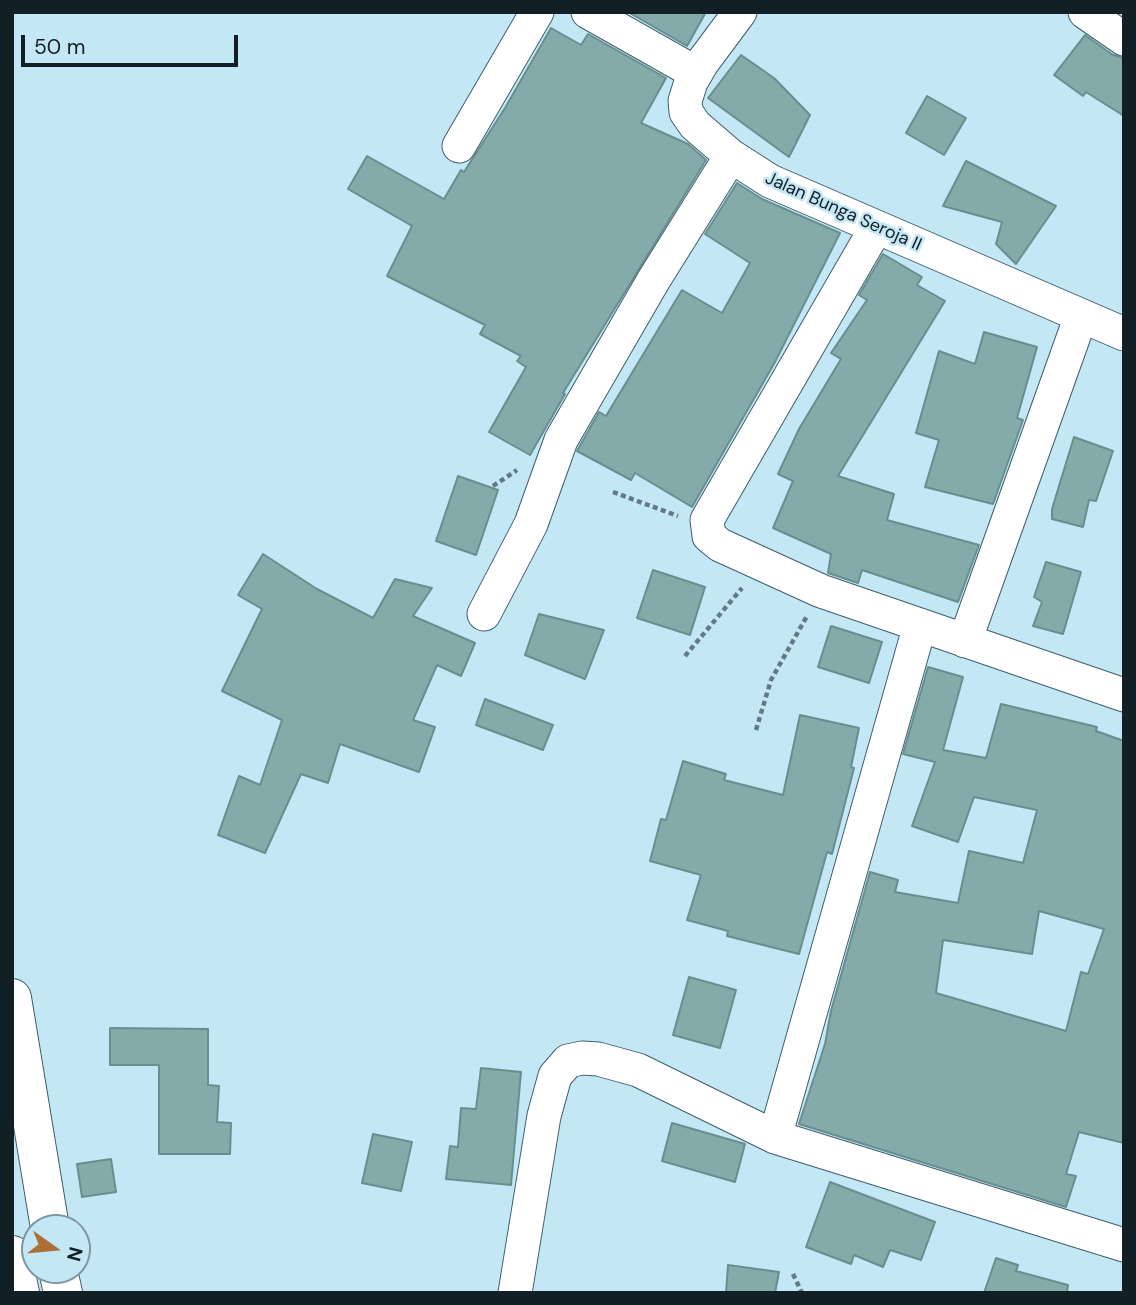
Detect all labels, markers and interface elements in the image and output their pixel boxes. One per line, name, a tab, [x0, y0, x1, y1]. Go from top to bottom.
scale bar	[24, 21, 242, 65]
text: 50 m	[34, 33, 85, 61]
street label: Jalan Bunga Seroja II	[761, 168, 925, 256]
north arrow	[21, 1214, 91, 1284]
text: N	[61, 1244, 89, 1264]

